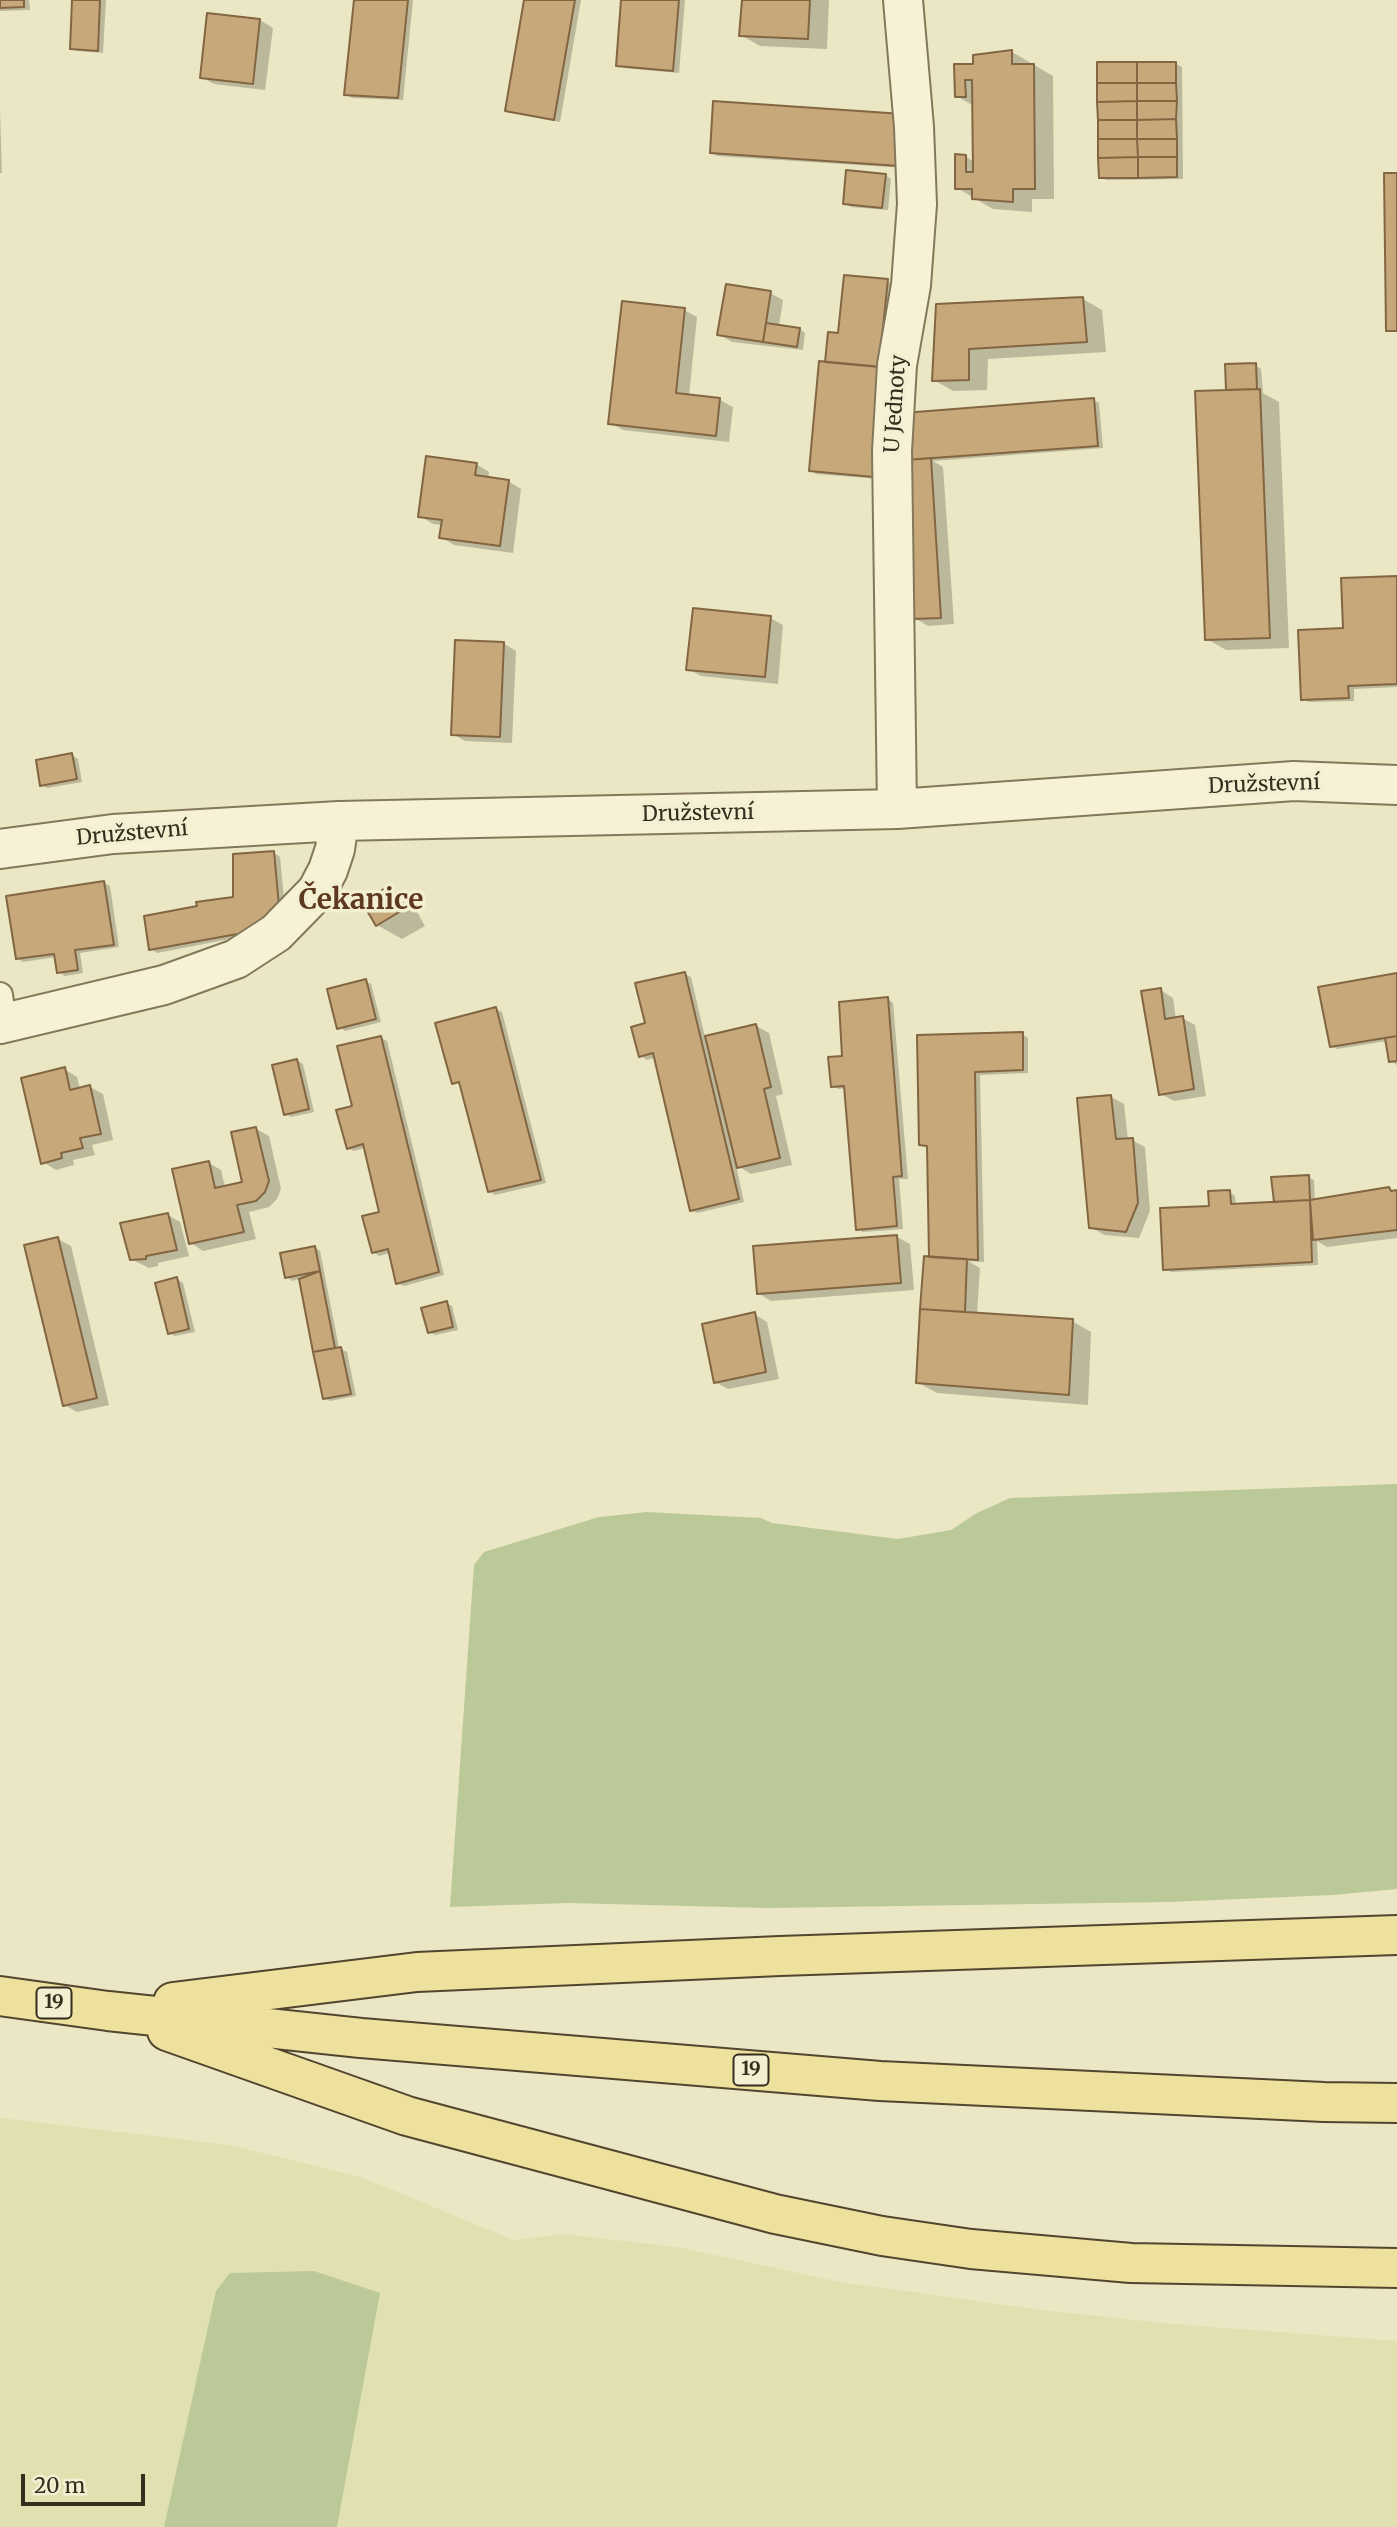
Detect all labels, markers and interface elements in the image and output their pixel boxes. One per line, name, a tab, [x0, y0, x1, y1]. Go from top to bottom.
street label: U Jednoty	[880, 354, 912, 454]
street label: Družstevní	[1208, 770, 1320, 800]
street label: Družstevní	[642, 800, 754, 828]
street label: Družstevní	[75, 817, 189, 851]
district label: Čekanice	[299, 884, 423, 918]
road number: 19	[36, 1988, 72, 2019]
road number: 19	[734, 2054, 768, 2086]
scale bar	[24, 2460, 149, 2504]
text: 20 m	[34, 2472, 85, 2499]

